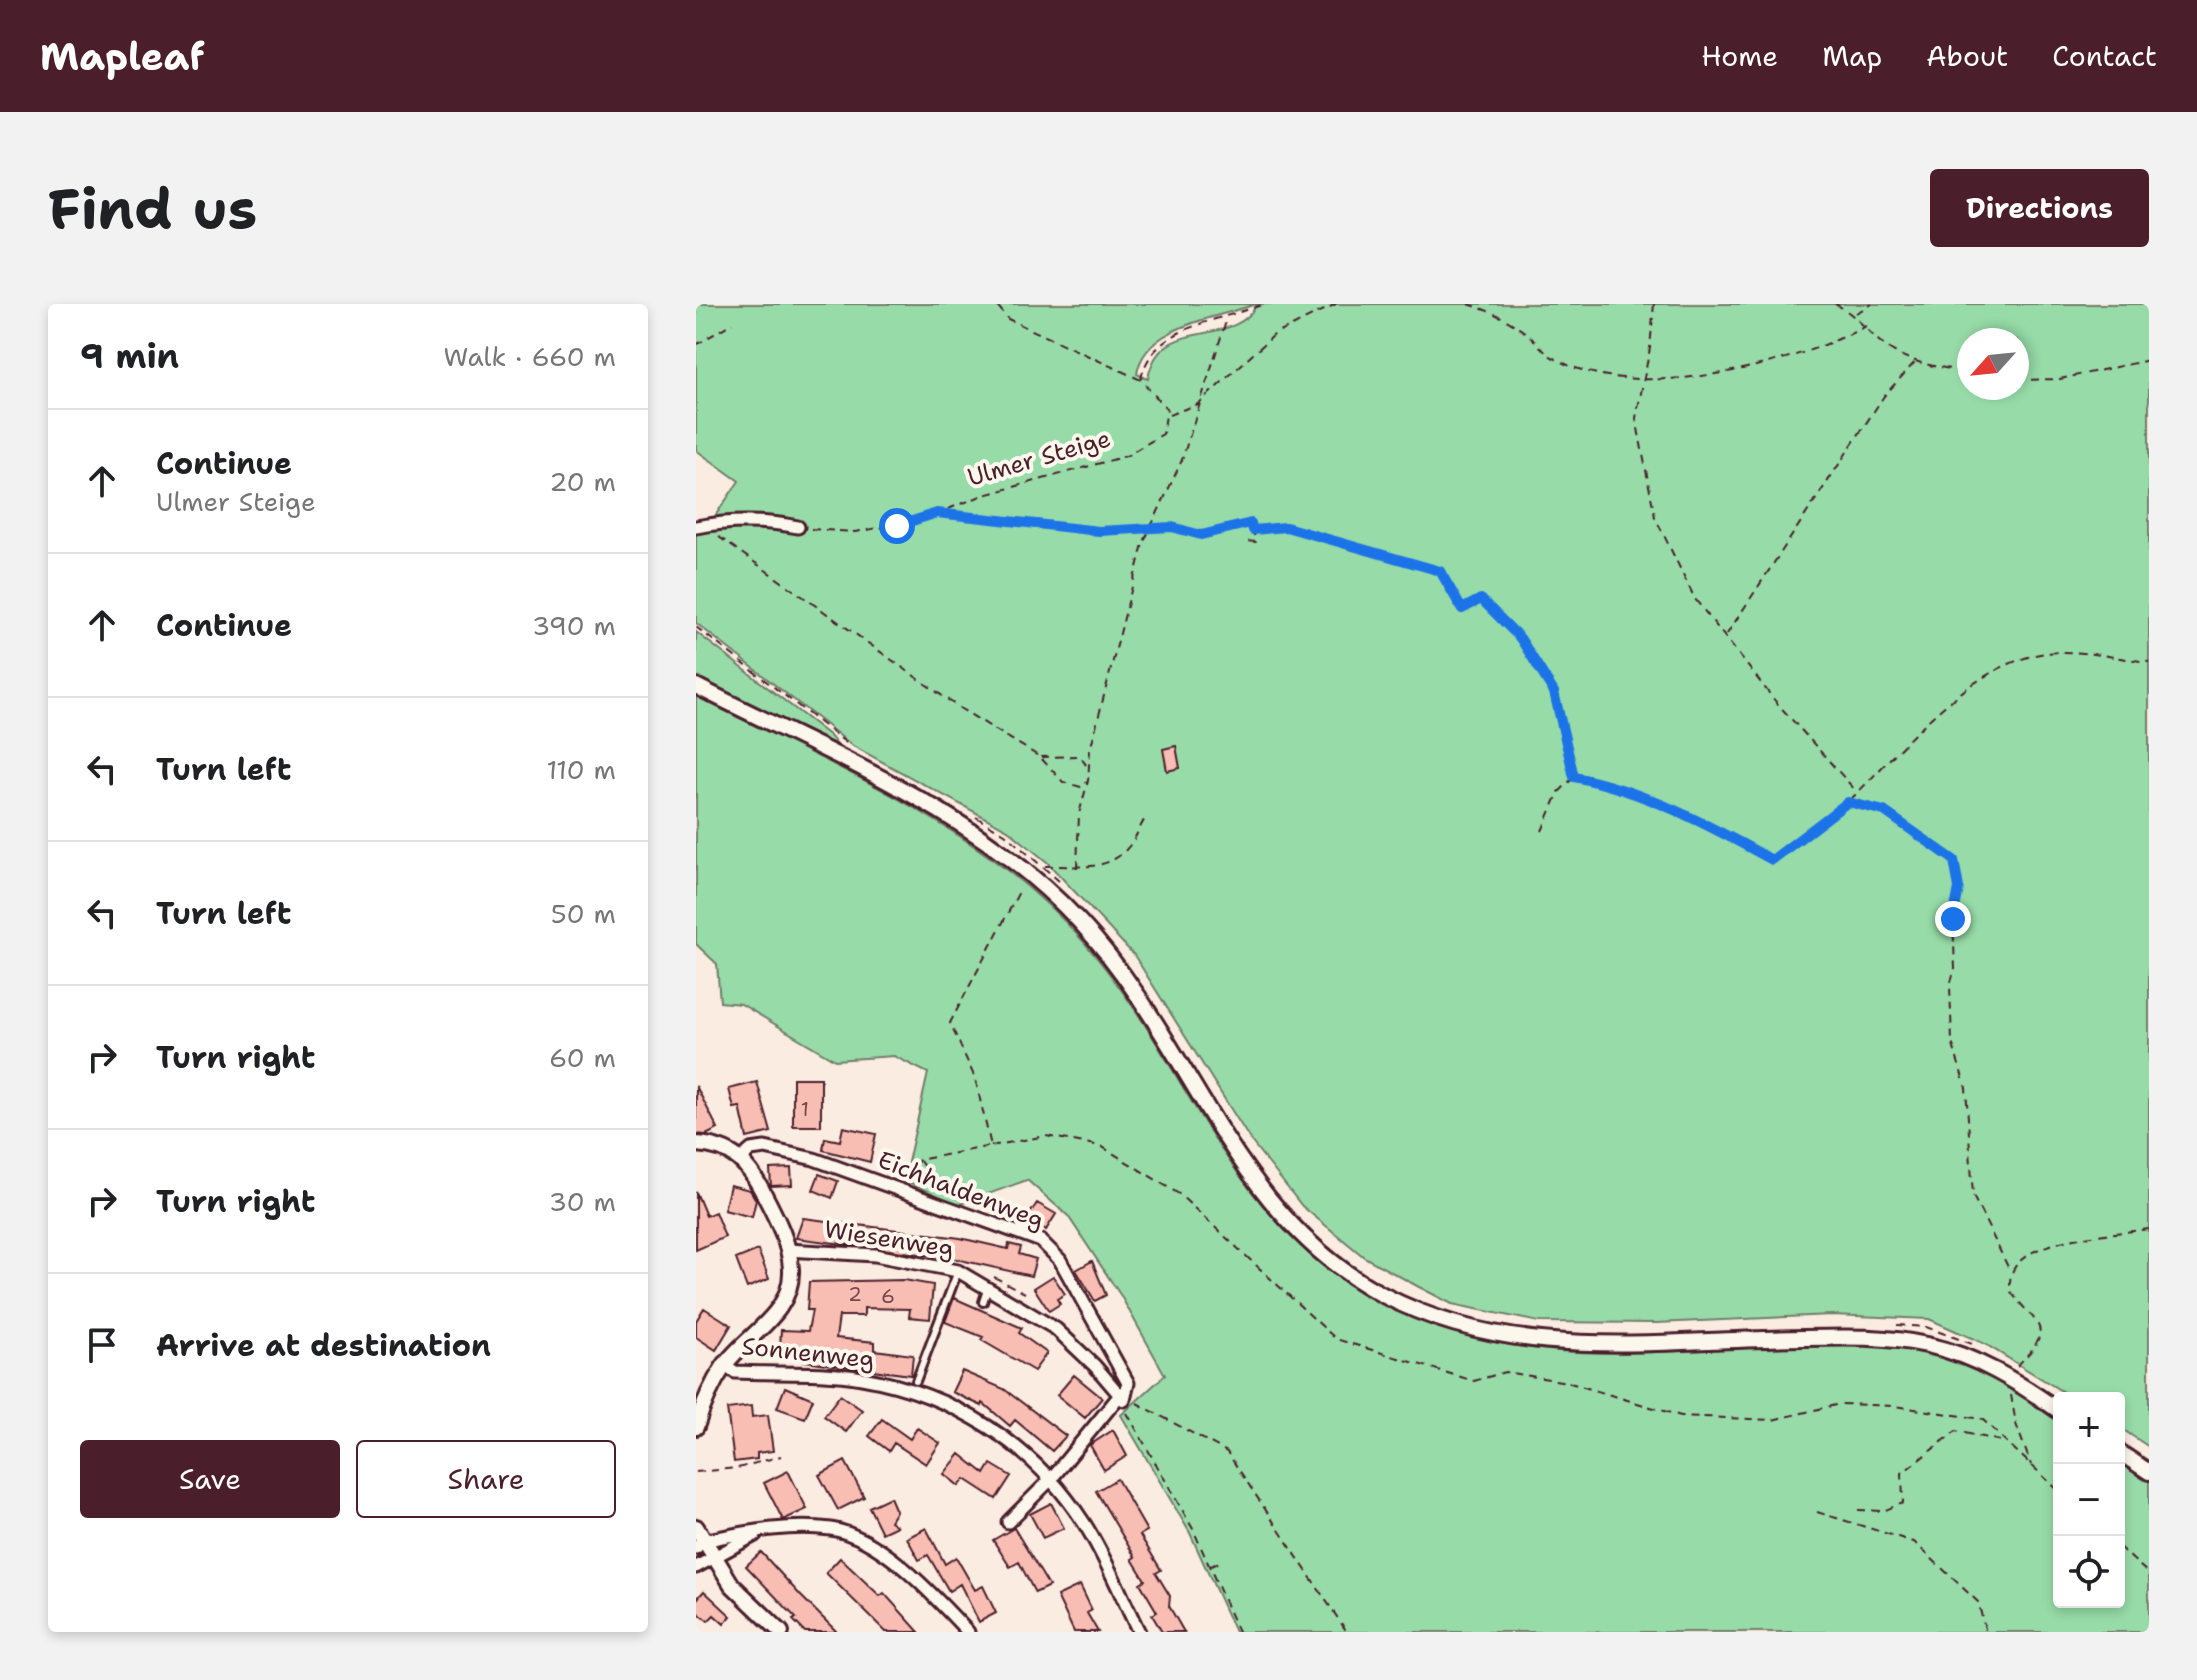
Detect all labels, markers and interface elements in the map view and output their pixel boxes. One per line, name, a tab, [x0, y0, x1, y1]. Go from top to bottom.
text: Mapleaf	[40, 31, 205, 82]
text: Home	[1701, 37, 1778, 75]
text: Map	[1822, 37, 1882, 75]
text: About	[1926, 37, 2008, 75]
text: Contact	[2052, 37, 2157, 75]
button: Directions	[1930, 169, 2149, 247]
text: Find us	[48, 171, 257, 246]
north arrow	[1957, 328, 2029, 400]
text: 9 min	[80, 333, 179, 379]
text: Walk · 660 m	[444, 339, 616, 374]
street label: Ulmer Steige	[964, 422, 1114, 494]
text: Continue	[156, 443, 292, 484]
icon: ahead	[80, 459, 124, 503]
text: 20 m	[549, 464, 616, 499]
text: Ulmer Steige	[156, 484, 316, 519]
route start	[879, 508, 915, 544]
icon: ahead	[80, 603, 124, 647]
text: Continue	[156, 605, 292, 646]
text: 390 m	[532, 608, 616, 643]
icon: left	[80, 747, 124, 791]
text: Turn left	[156, 749, 291, 790]
text: 110 m	[546, 752, 616, 787]
icon: left	[80, 891, 124, 935]
text: Turn left	[156, 893, 291, 934]
text: 50 m	[551, 896, 616, 931]
route end	[1935, 901, 1971, 937]
icon: right	[80, 1035, 124, 1079]
text: Turn right	[156, 1037, 315, 1078]
text: 60 m	[549, 1040, 616, 1075]
house number: 1	[801, 1096, 809, 1122]
street label: Eichhaldenweg	[873, 1144, 1049, 1236]
icon: right	[80, 1179, 124, 1223]
text: Turn right	[156, 1181, 315, 1222]
text: 30 m	[549, 1184, 616, 1219]
street label: Wiesenweg	[822, 1213, 956, 1265]
house number: 2	[848, 1281, 862, 1307]
house number: 6	[881, 1283, 895, 1309]
icon: arrive	[80, 1323, 124, 1367]
text: Arrive at destination	[156, 1325, 491, 1366]
street label: Sonnenweg	[740, 1330, 876, 1376]
map controls	[2053, 1392, 2125, 1608]
button: +	[2053, 1392, 2125, 1464]
button: Save	[80, 1440, 340, 1518]
button: Share	[356, 1440, 616, 1518]
button: −	[2053, 1464, 2125, 1536]
button: locate	[2053, 1536, 2125, 1608]

